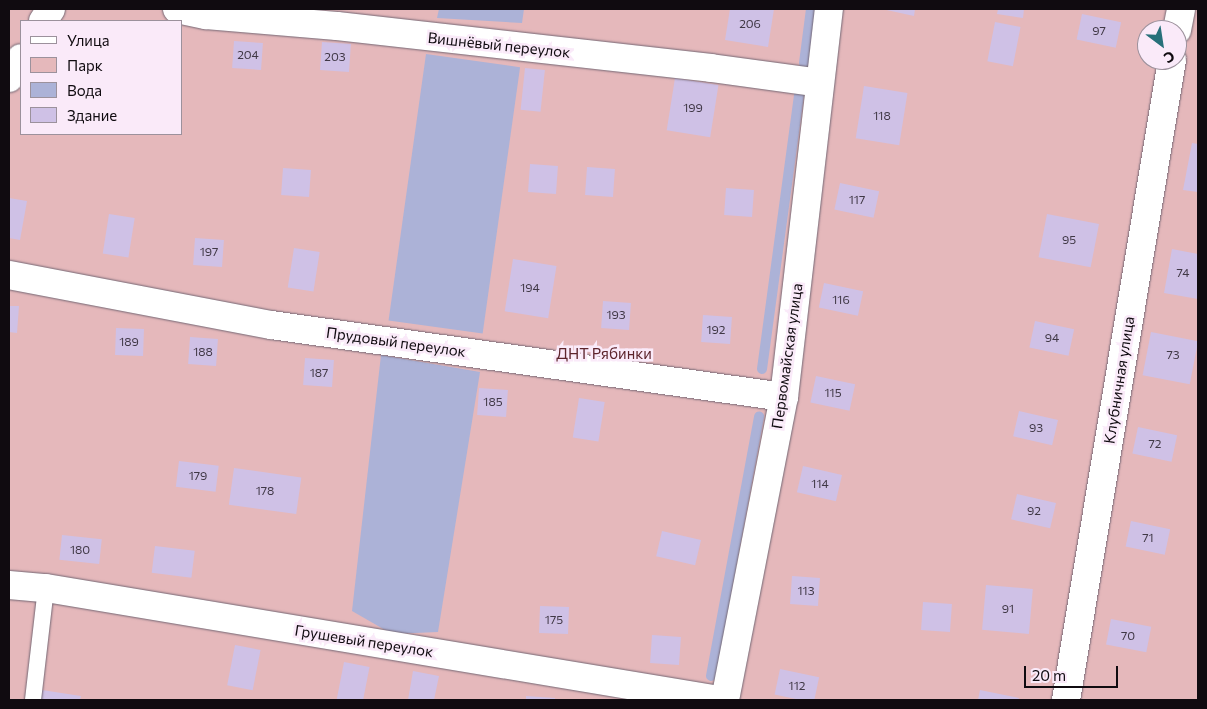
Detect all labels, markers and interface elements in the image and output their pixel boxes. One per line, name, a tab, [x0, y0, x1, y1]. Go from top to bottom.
house number: 206	[739, 17, 761, 31]
legend	[20, 20, 182, 135]
north arrow	[1137, 20, 1187, 70]
house number: 97	[1092, 24, 1106, 38]
street label: Вишнёвый переулок	[427, 29, 571, 61]
text: Улица	[67, 31, 109, 49]
house number: 204	[237, 48, 259, 62]
text: С	[1161, 48, 1178, 67]
house number: 203	[324, 50, 346, 64]
text: Парк	[67, 56, 103, 74]
text: Вода	[67, 81, 102, 99]
house number: 199	[683, 101, 703, 115]
text: Здание	[67, 106, 117, 124]
house number: 118	[873, 109, 891, 123]
house number: 117	[849, 193, 865, 207]
house number: 95	[1062, 233, 1076, 247]
house number: 197	[200, 245, 218, 259]
house number: 74	[1177, 266, 1189, 280]
house number: 194	[520, 281, 540, 295]
street label: Первомайская улица	[768, 282, 806, 430]
house number: 116	[832, 293, 850, 307]
house number: 193	[606, 308, 626, 322]
street label: Клубничная улица	[1100, 315, 1138, 445]
street label: Прудовый переулок	[325, 323, 467, 361]
house number: 192	[706, 323, 726, 337]
house number: 94	[1045, 331, 1059, 345]
house number: 189	[119, 335, 139, 349]
house number: 188	[193, 345, 213, 359]
park label: ДНТ Рябинки	[556, 345, 652, 363]
house number: 73	[1166, 348, 1180, 362]
house number: 187	[310, 366, 328, 380]
house number: 115	[824, 386, 842, 400]
house number: 185	[483, 395, 503, 409]
house number: 93	[1029, 421, 1043, 435]
house number: 72	[1149, 437, 1161, 451]
house number: 179	[189, 469, 207, 483]
house number: 114	[811, 477, 829, 491]
house number: 178	[256, 484, 274, 498]
house number: 92	[1027, 504, 1041, 518]
house number: 71	[1142, 531, 1154, 545]
house number: 180	[70, 543, 90, 557]
house number: 113	[797, 584, 815, 598]
house number: 91	[1002, 602, 1014, 616]
house number: 175	[545, 613, 563, 627]
street label: Грушевый переулок	[293, 621, 435, 661]
house number: 70	[1121, 629, 1135, 643]
scale bar	[1027, 656, 1121, 688]
text: 20 m	[1032, 666, 1066, 684]
house number: 112	[789, 679, 805, 693]

